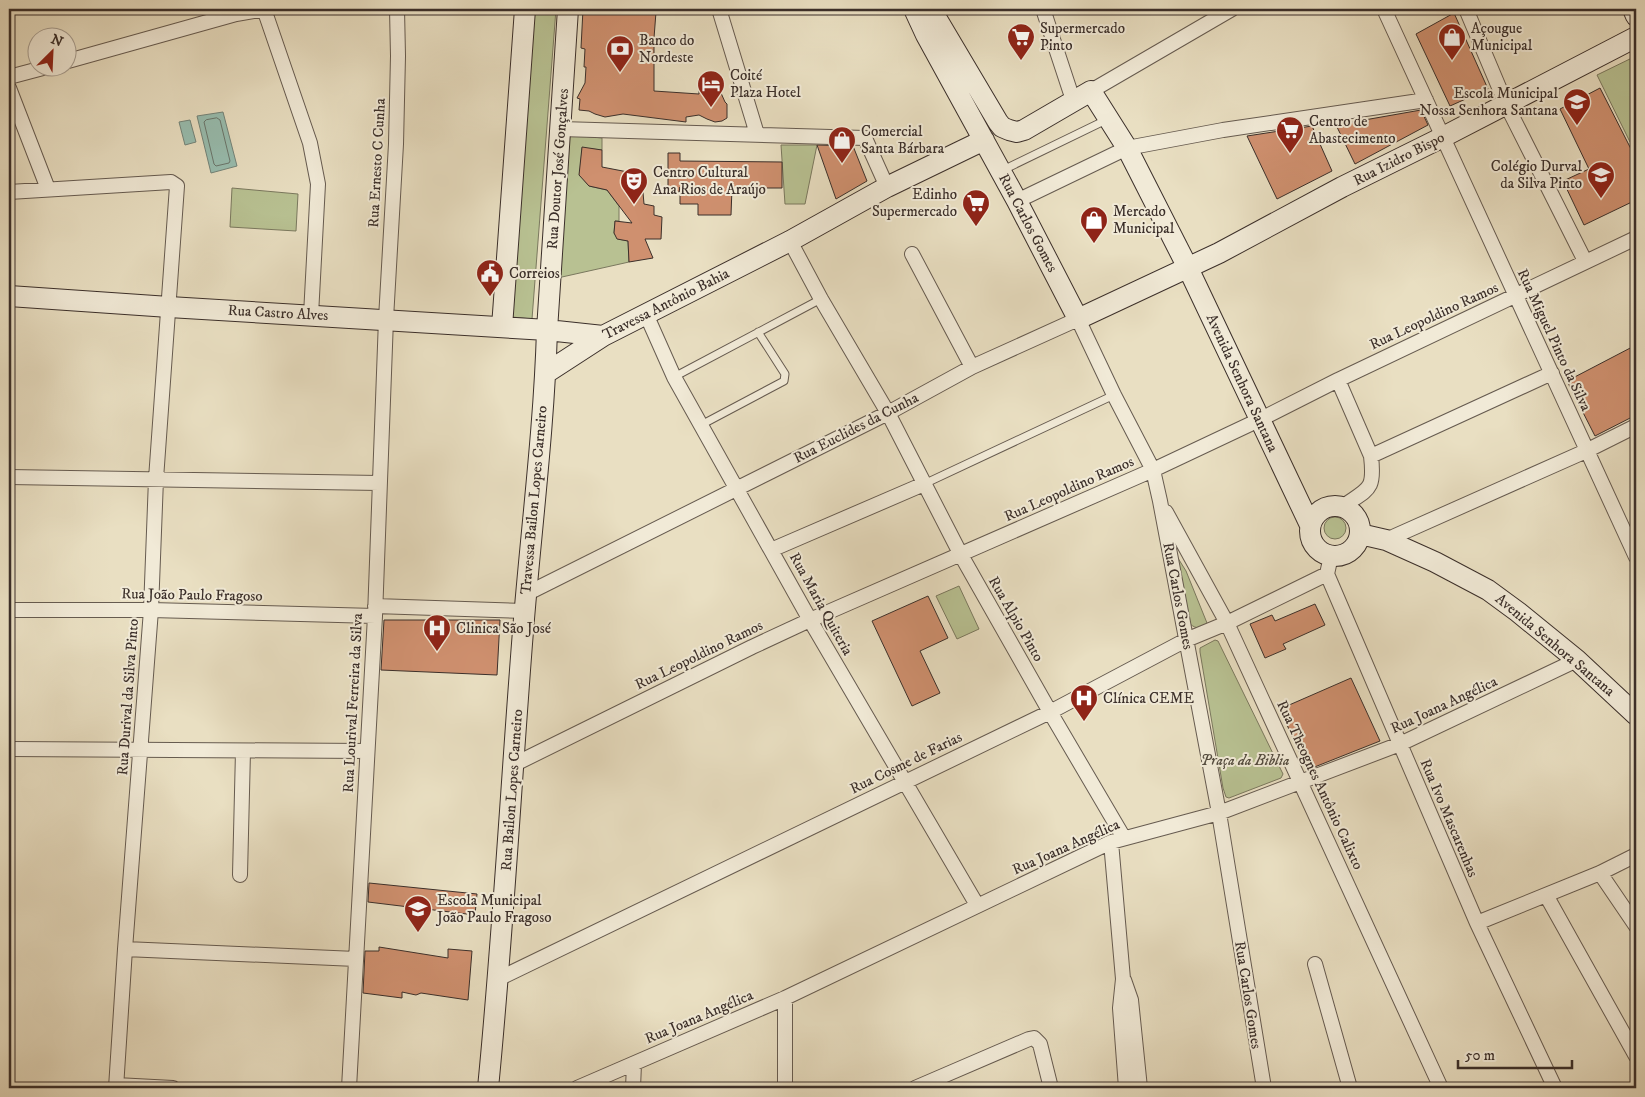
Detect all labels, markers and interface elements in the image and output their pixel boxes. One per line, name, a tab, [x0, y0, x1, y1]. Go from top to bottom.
place label: Supermercado Pinto	[1040, 19, 1125, 55]
place label: Açougue Municipal	[1471, 19, 1533, 55]
supermarket icon: Supermercado Pinto	[1006, 22, 1036, 61]
shop icon: Açougue Municipal	[1437, 22, 1467, 61]
north arrow	[28, 28, 78, 78]
text: N	[48, 30, 66, 52]
place label: Banco do Nordeste	[639, 31, 694, 67]
bank icon: Banco do Nordeste	[605, 34, 635, 73]
place label: Coité Plaza Hotel	[730, 66, 801, 102]
hotel icon: Coité Plaza Hotel	[696, 69, 726, 108]
place label: Escola Municipal Nossa Senhora Santana	[1420, 84, 1559, 120]
school or university icon: Escola Municipal Nossa Senhora Santana	[1562, 87, 1592, 126]
street label: Rua Doutor José Gonçalves	[543, 88, 573, 250]
street label: Rua Ernesto C Cunha	[364, 97, 390, 228]
place label: Centro de Abastecimento	[1309, 112, 1396, 148]
supermarket icon: Centro de Abastecimento	[1275, 115, 1305, 154]
place label: Comercial Santa Bárbara	[861, 122, 945, 158]
shop icon: Comercial Santa Bárbara	[827, 125, 857, 164]
street label: Rua Izidro Bispo	[1350, 128, 1448, 190]
place label: Colégio Durval da Silva Pinto	[1491, 157, 1582, 193]
school or university icon: Colégio Durval da Silva Pinto	[1586, 160, 1616, 199]
place label: Centro Cultural Ana Rios de Araújo	[653, 163, 766, 199]
theatre icon: Centro Cultural Ana Rios de Araújo	[619, 166, 649, 205]
street label: Rua Carlos Gomes	[994, 170, 1062, 276]
place label: Edinho Supermercado	[872, 185, 957, 221]
supermarket icon: Edinho Supermercado	[961, 188, 991, 227]
place label: Mercado Municipal	[1113, 202, 1175, 238]
shop icon: Mercado Municipal	[1079, 205, 1109, 244]
public building icon: Correios	[475, 258, 505, 297]
place label: Correios	[509, 264, 560, 283]
street label: Travessa Antônio Bahia	[599, 264, 733, 344]
street label: Rua Miguel Pinto da Silva	[1513, 266, 1596, 415]
street label: Rua Leopoldino Ramos	[1367, 278, 1501, 354]
street label: Rua Castro Alves	[227, 301, 329, 325]
street label: Avenida Senhora Santana	[1202, 311, 1283, 456]
street label: Rua Euclides da Cunha	[790, 388, 922, 468]
street label: Travessa Bailon Lopes Carneiro	[516, 405, 552, 595]
street label: Rua Leopoldino Ramos	[1001, 452, 1137, 526]
street label: Rua Carlos Gomes	[1158, 541, 1198, 651]
street label: Rua Maria Quiteria	[785, 549, 857, 659]
street label: Rua Alpio Pinto	[984, 573, 1048, 665]
street label: Rua João Paulo Fragoso	[121, 584, 263, 606]
street label: Avenida Senhora Santana	[1491, 589, 1619, 701]
street label: Rua Lourival Ferreira da Silva	[339, 612, 367, 793]
hospital icon: Clinica São José	[422, 613, 452, 652]
street label: Rua Leopoldino Ramos	[632, 616, 766, 694]
street label: Rua Durival da Silva Pinto	[113, 618, 143, 776]
place label: Clinica São José	[456, 619, 552, 638]
street label: Rua Joana Angélica	[1388, 672, 1501, 738]
hospital icon: Clínica CEME	[1069, 683, 1099, 722]
place label: Clínica CEME	[1103, 689, 1194, 708]
street label: Rua Theognes Antônio Calixto	[1272, 697, 1368, 873]
street label: Rua Bailon Lopes Carneiro	[497, 708, 527, 872]
street label: Rua Cosme de Farias	[847, 728, 965, 798]
park label: Praça da Biblia	[1201, 751, 1289, 770]
street label: Rua Ivo Mascarenhas	[1416, 756, 1482, 880]
street label: Rua Joana Angélica	[1009, 815, 1123, 879]
place label: Escola Municipal João Paulo Fragoso	[435, 891, 551, 927]
school or university icon: Escola Municipal João Paulo Fragoso	[403, 894, 433, 933]
street label: Rua Carlos Gomes	[1230, 940, 1266, 1050]
street label: Rua Joana Angélica	[642, 985, 757, 1048]
scale bar	[1458, 1037, 1571, 1069]
text: 50 m	[1465, 1046, 1495, 1065]

